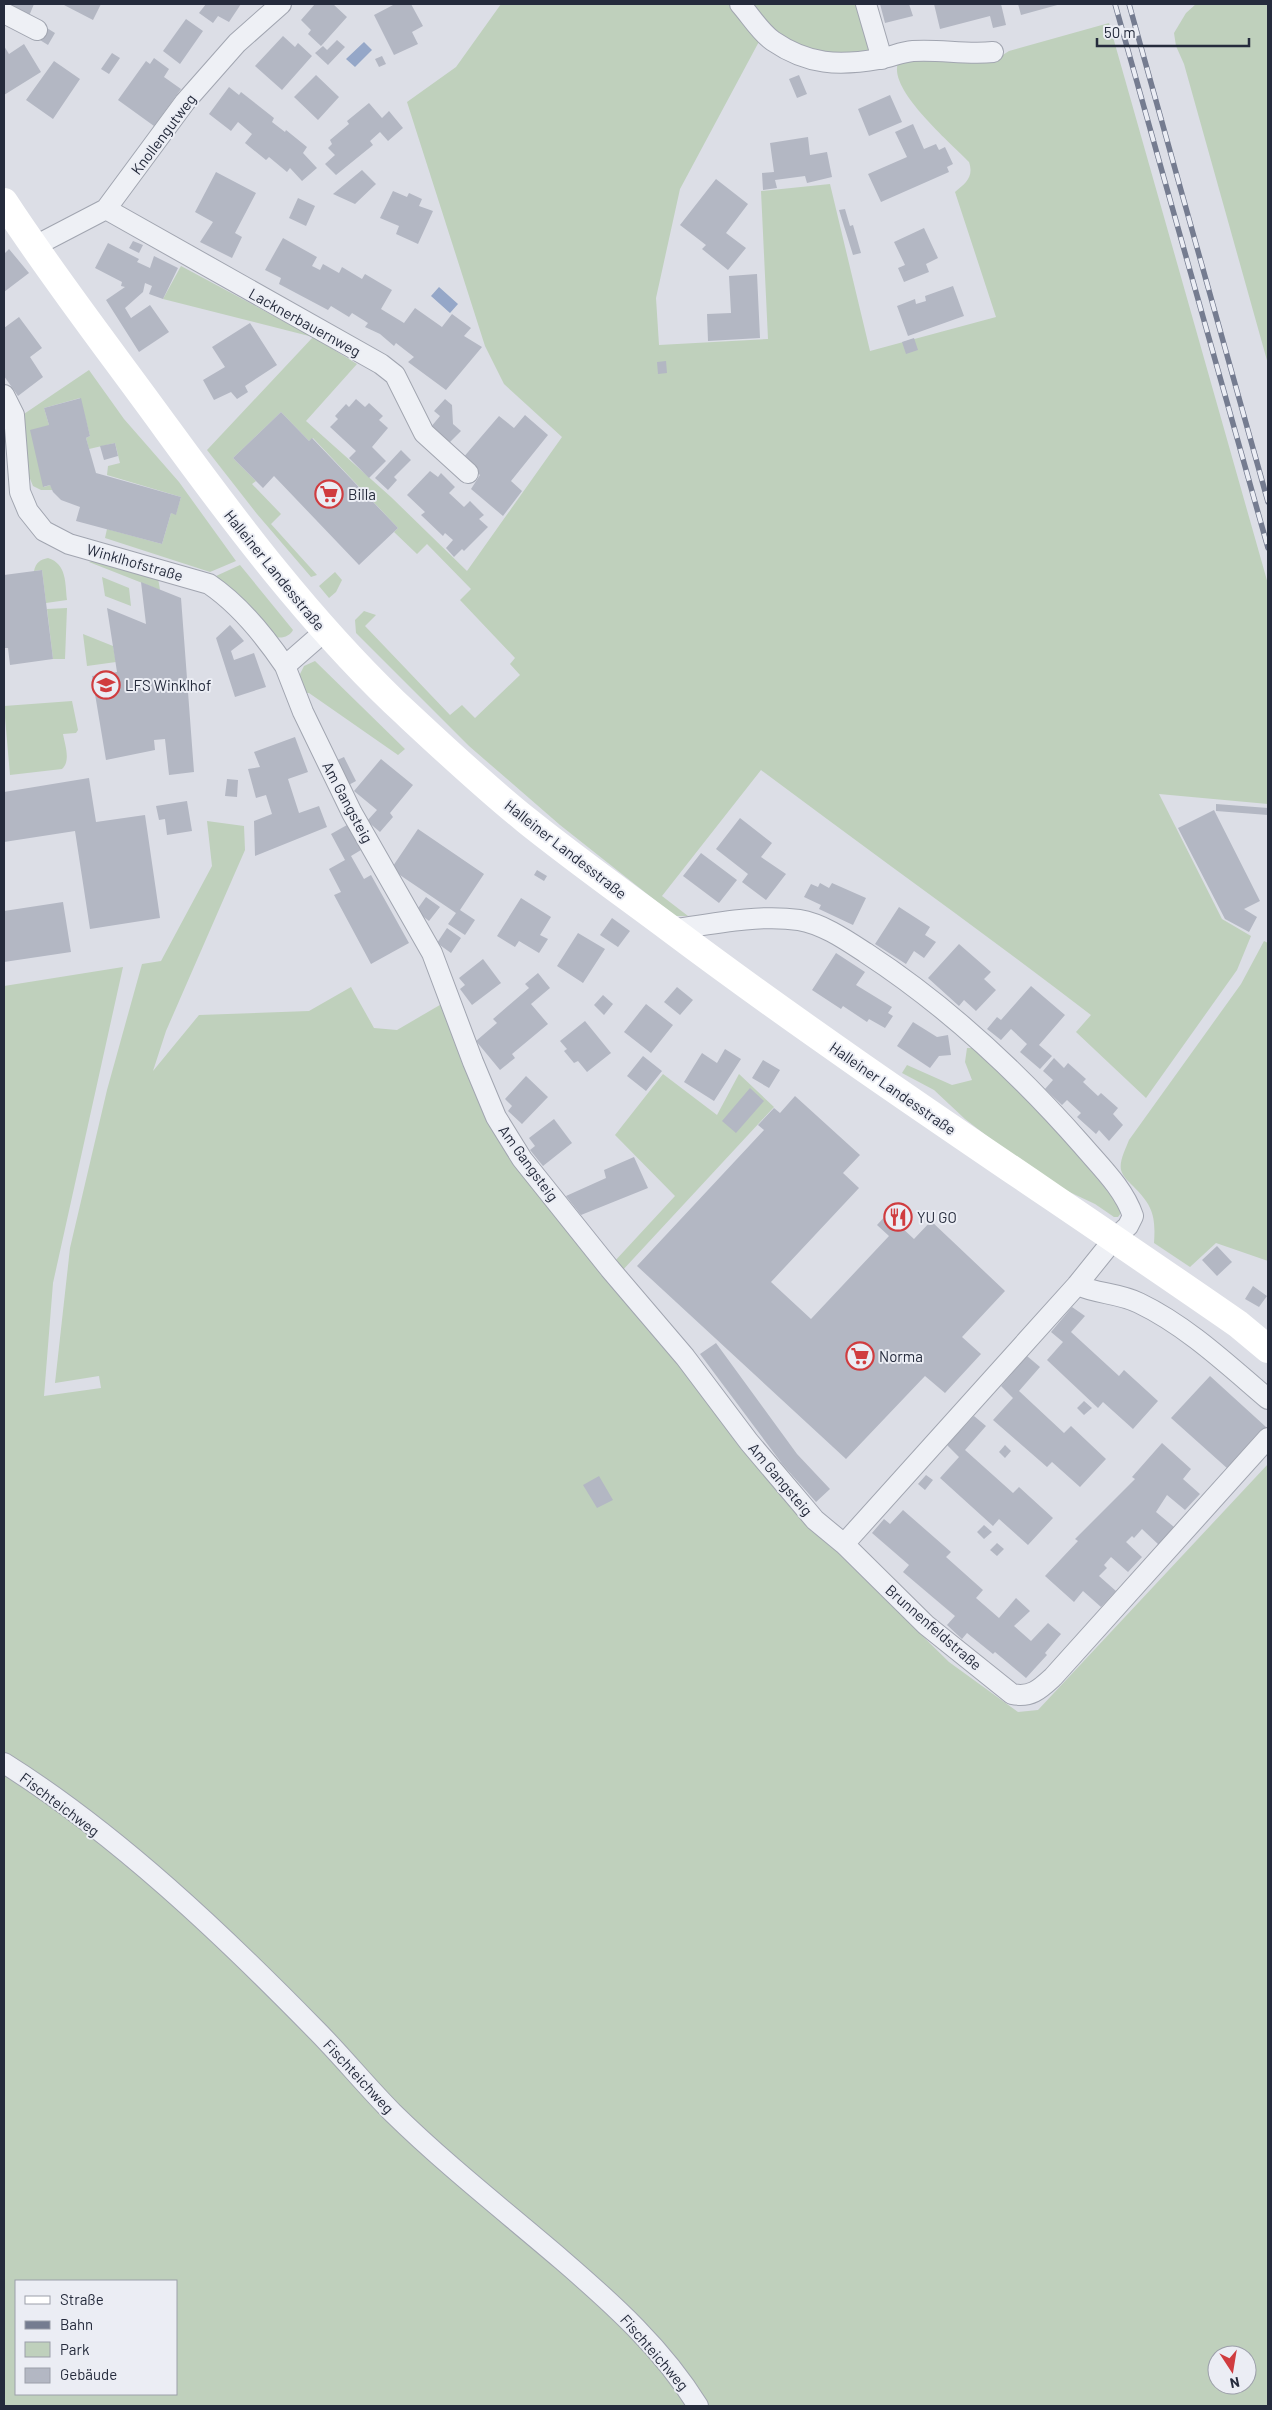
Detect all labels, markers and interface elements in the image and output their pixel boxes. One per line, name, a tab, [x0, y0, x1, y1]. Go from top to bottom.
scale bar	[1097, 15, 1250, 47]
text: 50 m	[1104, 23, 1136, 41]
street label: Knollengutweg	[127, 90, 199, 178]
street label: Lacknerbauernweg	[246, 284, 364, 360]
supermarket icon: Billa	[314, 479, 344, 509]
place label: Billa	[348, 485, 376, 503]
street label: Halleiner Landesstraße	[221, 506, 329, 634]
street label: Winklhofstraße	[85, 540, 185, 584]
school or university icon: LFS Winklhof	[91, 670, 121, 700]
place label: LFS Winklhof	[125, 676, 211, 694]
street label: Am Gangsteig	[319, 758, 377, 846]
street label: Halleiner Landesstraße	[501, 796, 631, 902]
street label: Halleiner Landesstraße	[826, 1038, 960, 1138]
street label: Am Gangsteig	[495, 1121, 563, 1205]
restaurant icon: YU GO	[883, 1202, 913, 1232]
place label: YU GO	[917, 1208, 957, 1226]
supermarket icon: Norma	[845, 1341, 875, 1371]
place label: Norma	[879, 1347, 923, 1365]
street label: Am Gangsteig	[745, 1439, 817, 1519]
street label: Brunnenfeldstraße	[882, 1580, 986, 1674]
street label: Fischteichweg	[17, 1768, 103, 1840]
street label: Fischteichweg	[320, 2035, 398, 2117]
legend	[15, 2280, 178, 2395]
text: Straße	[60, 2290, 104, 2308]
street label: Fischteichweg	[617, 2310, 693, 2394]
text: Bahn	[60, 2315, 93, 2333]
text: Park	[60, 2340, 90, 2358]
north arrow	[1207, 2345, 1257, 2395]
text: Gebäude	[60, 2365, 117, 2383]
text: N	[1228, 2374, 1241, 2392]

